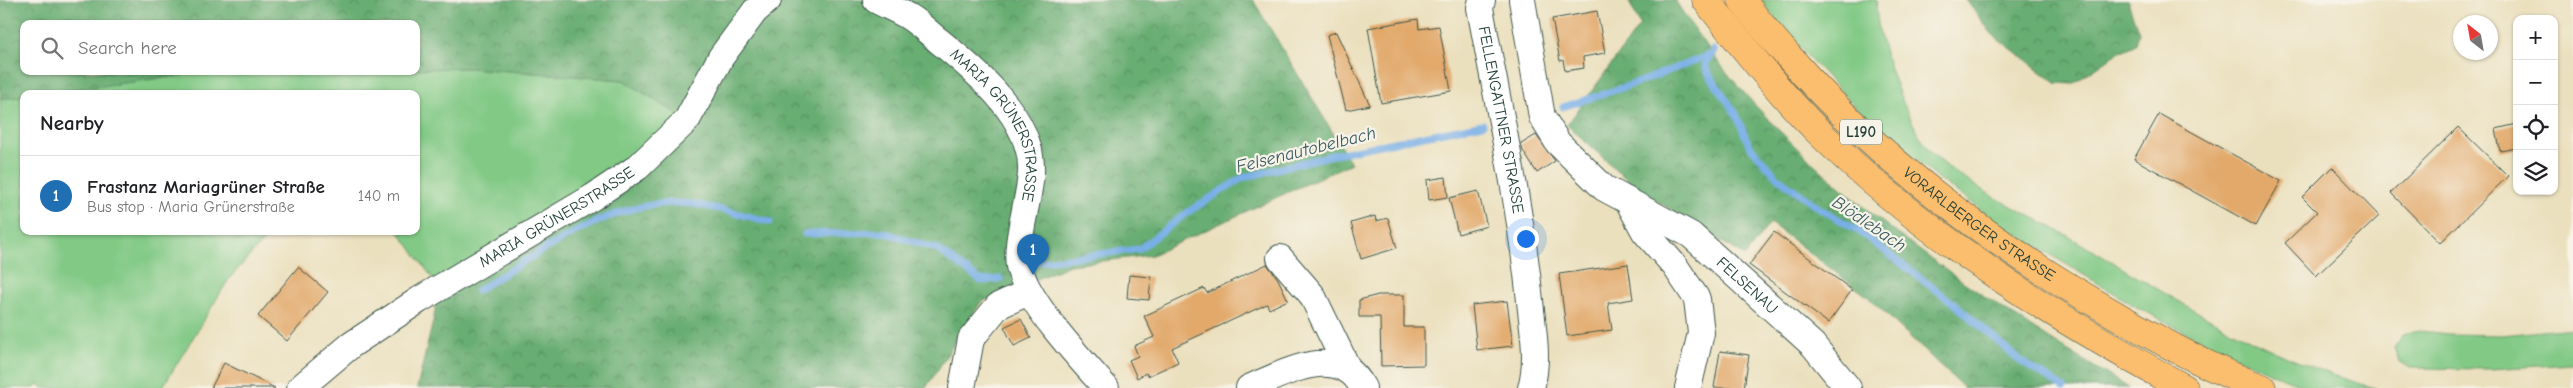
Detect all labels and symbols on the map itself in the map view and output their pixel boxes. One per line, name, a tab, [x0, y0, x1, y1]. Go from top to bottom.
north arrow	[2453, 15, 2498, 60]
street label: FELLENGATTNER STRASSE	[1475, 25, 1527, 215]
street label: MARIA GRÜNERSTRASSE	[946, 45, 1040, 204]
road number: L190	[1840, 120, 1882, 144]
water label: Felsenautobelbach	[1234, 122, 1378, 178]
street label: MARIA GRÜNERSTRASSE	[476, 163, 638, 271]
street label: VORARLBERGER STRASSE	[1899, 163, 2059, 285]
water label: Blödlebach	[1828, 192, 1910, 256]
your location	[1513, 226, 1539, 252]
pin: 1	[1017, 234, 1049, 275]
street label: FELSENAU	[1713, 253, 1781, 318]

